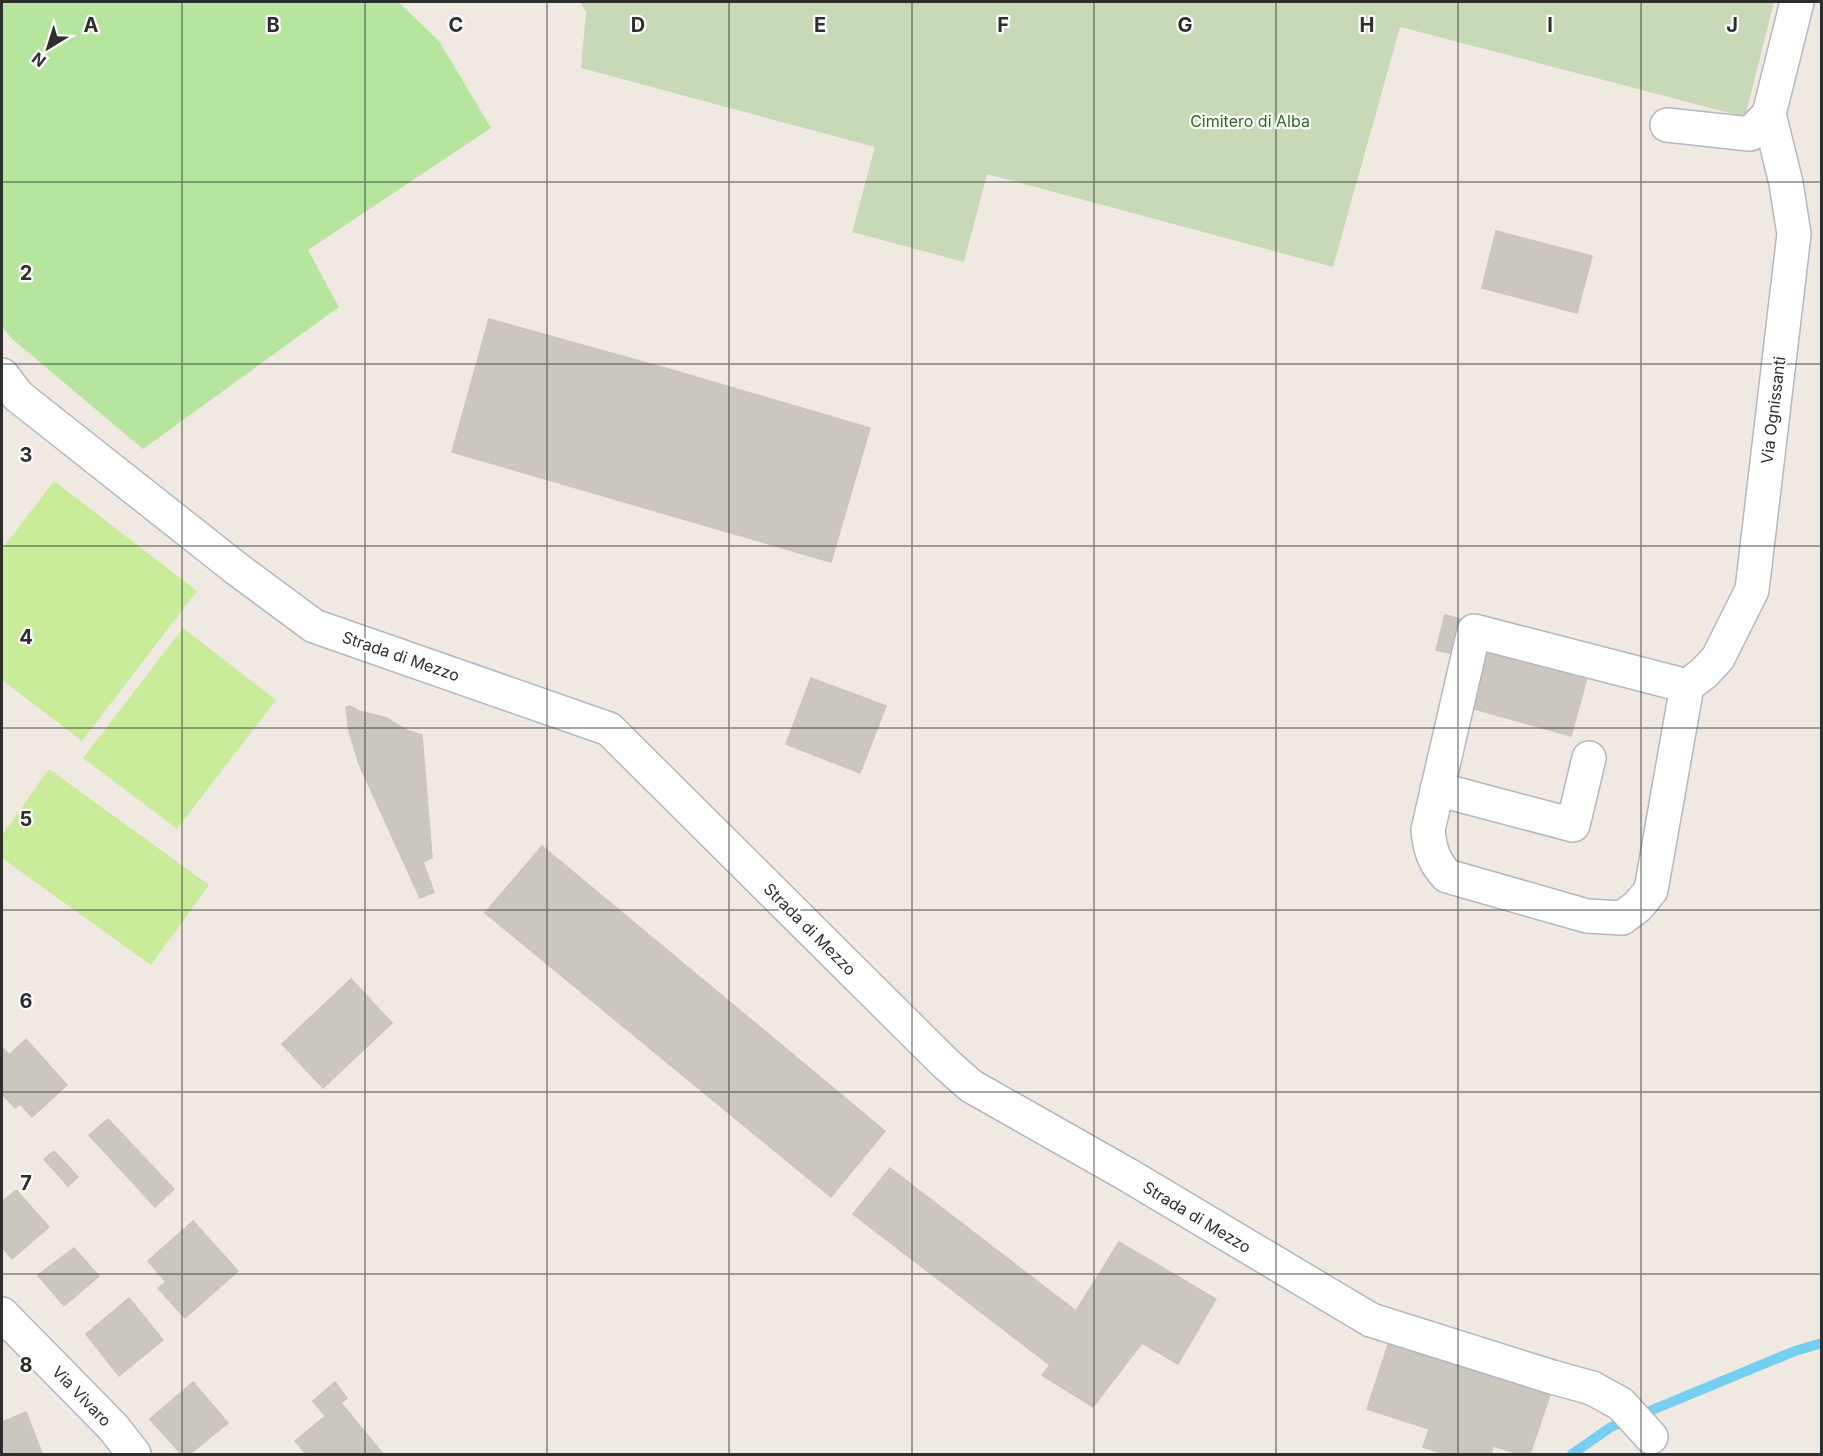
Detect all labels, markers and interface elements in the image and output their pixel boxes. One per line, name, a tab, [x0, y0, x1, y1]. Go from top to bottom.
text: A	[84, 13, 99, 37]
text: B	[266, 13, 280, 37]
text: C	[449, 13, 463, 37]
text: D	[631, 13, 645, 37]
text: E	[814, 13, 826, 37]
text: F	[997, 13, 1009, 37]
text: G	[1177, 13, 1193, 37]
text: H	[1360, 13, 1374, 37]
text: I	[1547, 13, 1553, 37]
text: J	[1726, 13, 1738, 37]
north arrow	[18, 18, 78, 78]
text: N	[28, 48, 50, 71]
park label: Cimitero di Alba	[1190, 111, 1310, 131]
text: 2	[20, 261, 32, 285]
street label: Via Ognissanti	[1756, 355, 1790, 465]
text: 3	[20, 443, 32, 467]
text: 4	[19, 625, 33, 649]
street label: Strada di Mezzo	[340, 627, 462, 685]
text: 5	[20, 807, 32, 831]
street label: Strada di Mezzo	[760, 879, 860, 979]
text: 6	[20, 989, 33, 1013]
text: 7	[20, 1171, 32, 1195]
street label: Strada di Mezzo	[1139, 1177, 1255, 1257]
text: 8	[19, 1353, 33, 1377]
street label: Via Vivaro	[48, 1362, 116, 1430]

